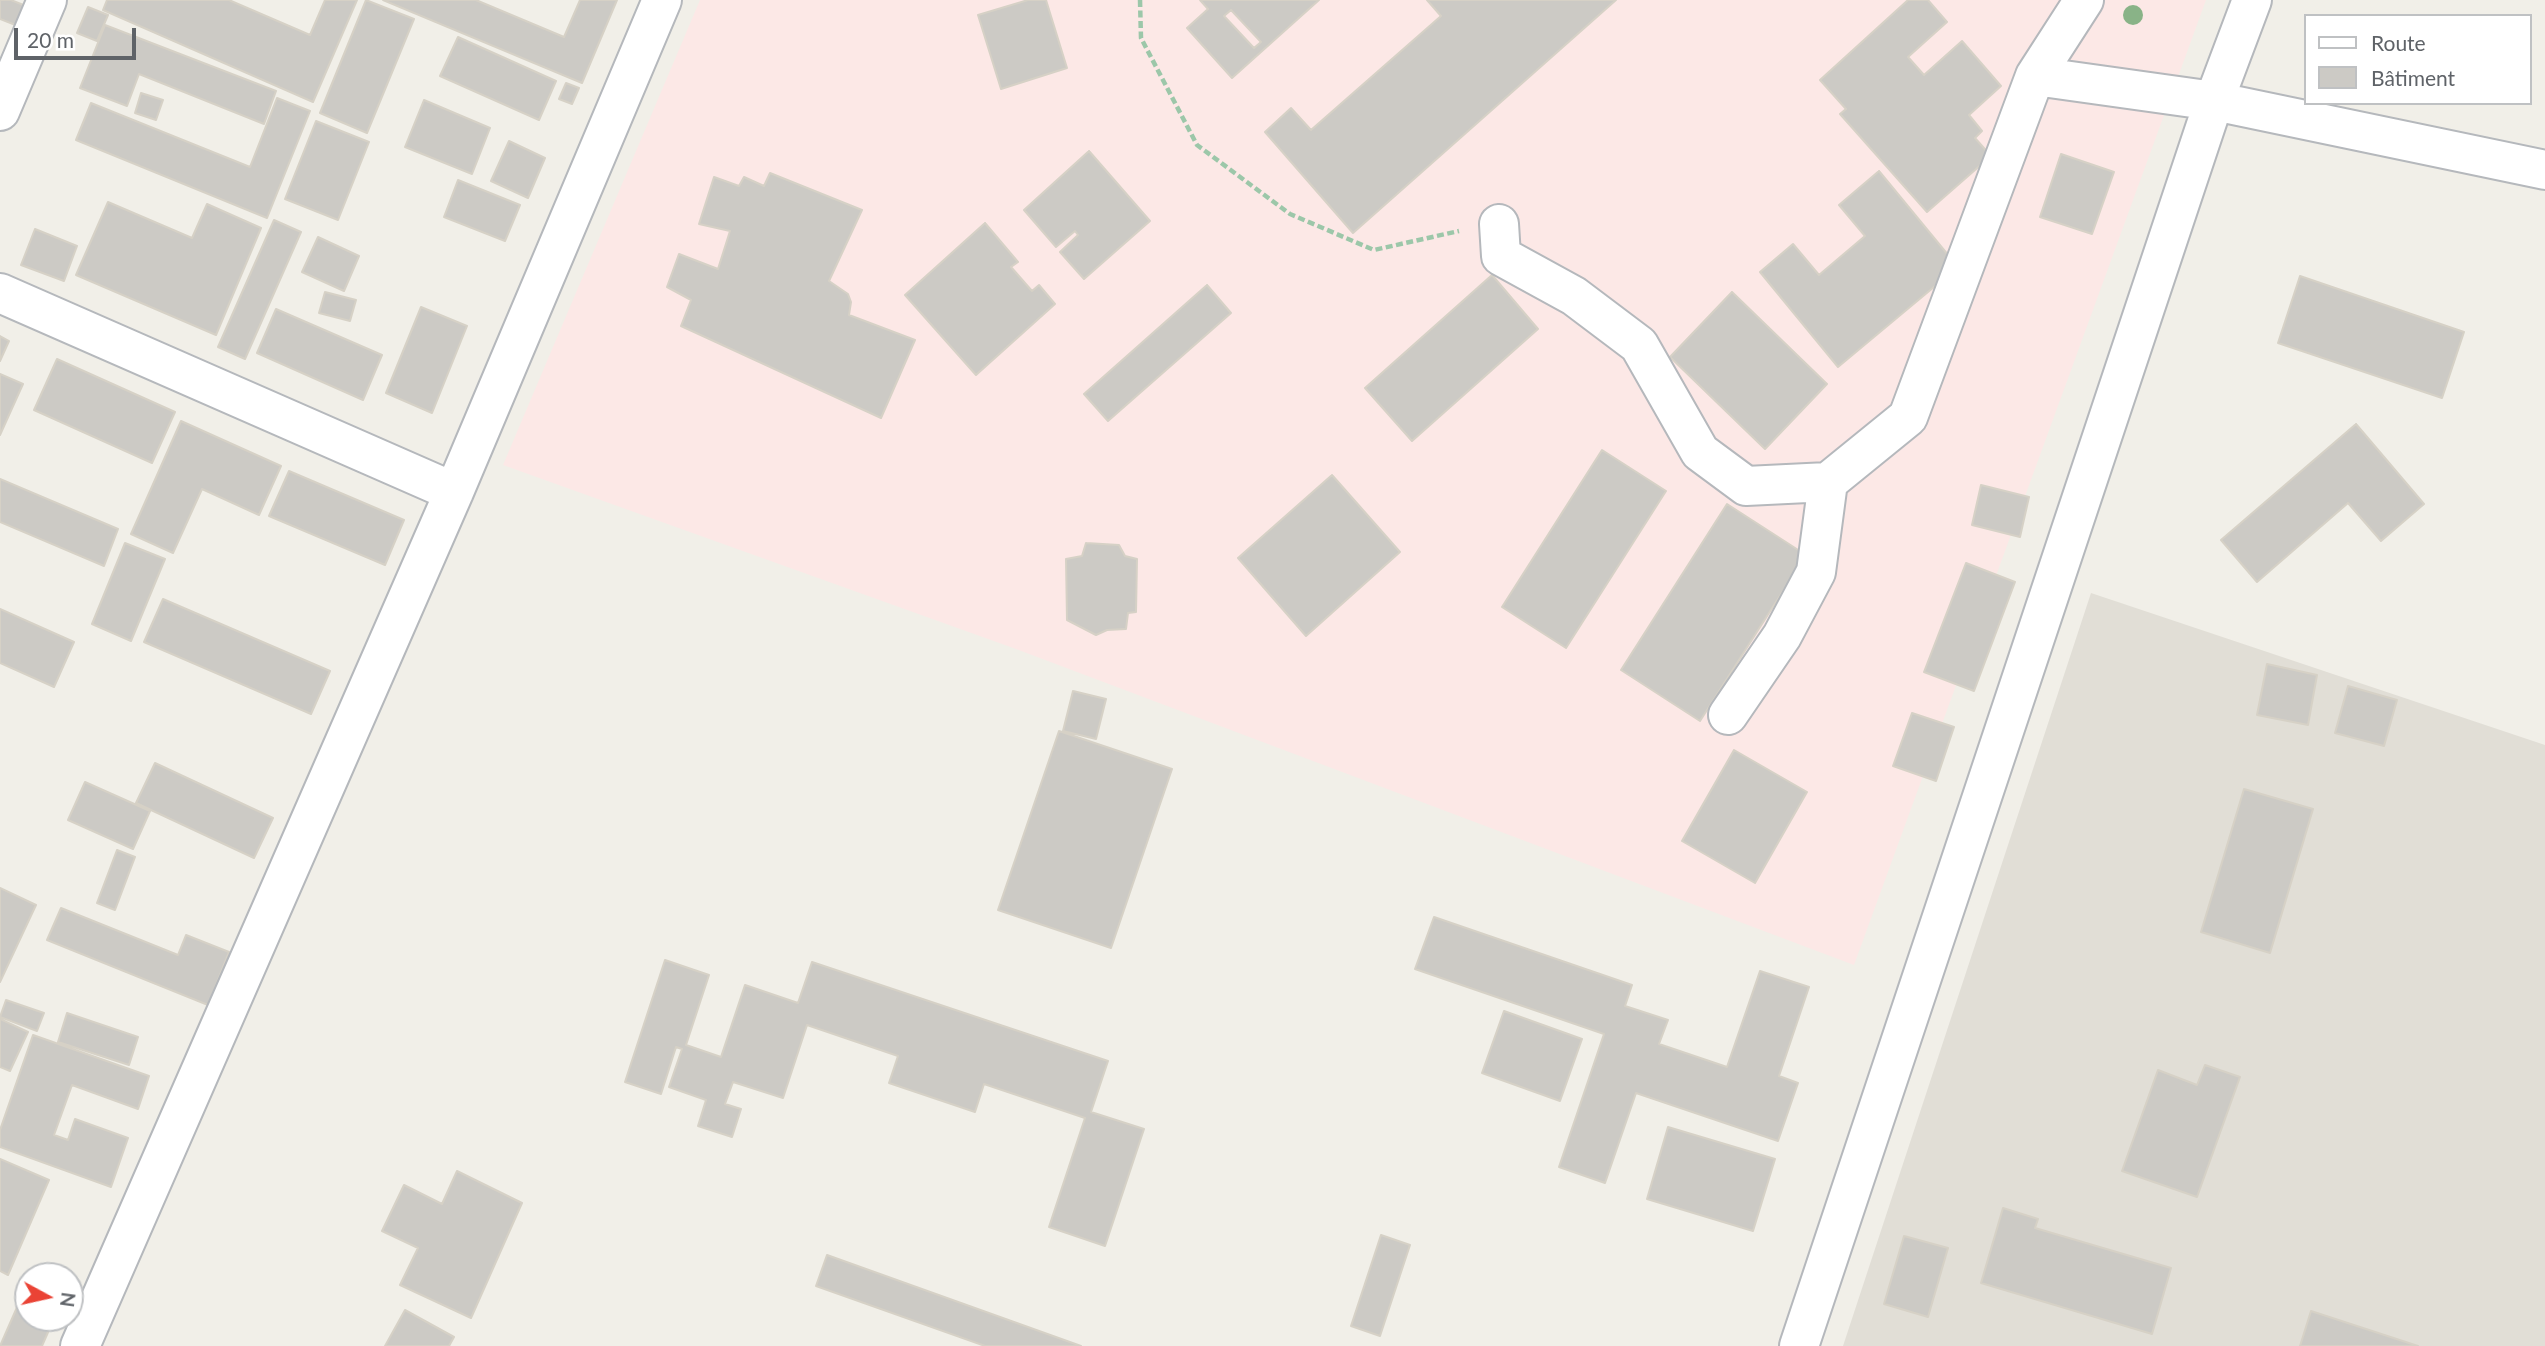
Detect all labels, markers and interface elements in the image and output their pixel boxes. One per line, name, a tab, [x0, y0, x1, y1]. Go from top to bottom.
scale bar	[18, 14, 140, 58]
legend	[2304, 14, 2531, 105]
text: 20 m	[27, 27, 74, 52]
text: Route	[2371, 30, 2426, 55]
text: Bâtiment	[2371, 65, 2455, 90]
north arrow	[14, 1262, 84, 1332]
text: N	[56, 1291, 81, 1309]

